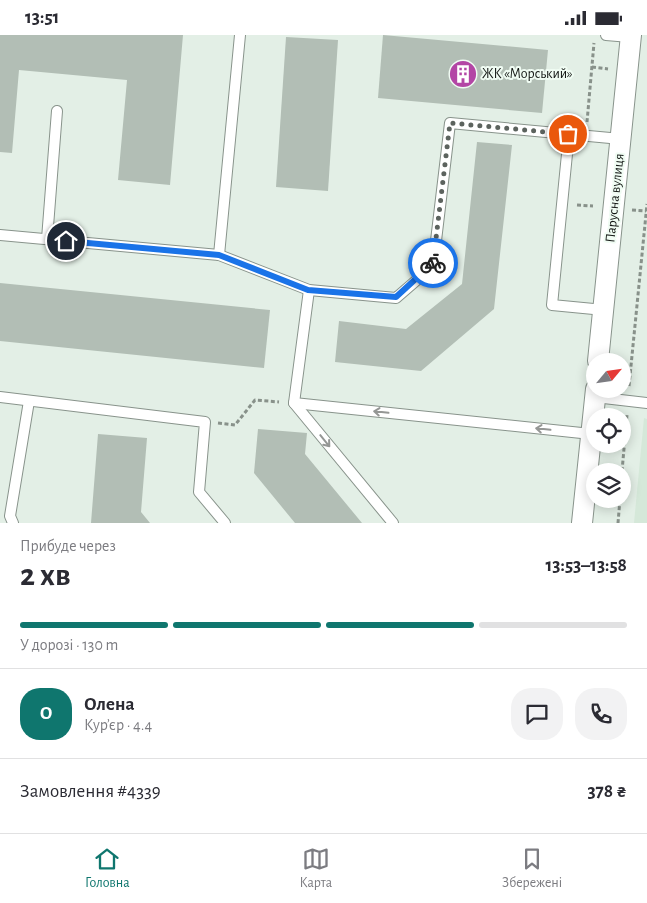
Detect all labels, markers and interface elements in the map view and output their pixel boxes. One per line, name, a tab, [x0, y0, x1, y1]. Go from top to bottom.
text: 13:51	[25, 8, 59, 27]
building icon: ЖК «Морський»	[448, 59, 478, 89]
place label: ЖК «Морський»	[482, 67, 573, 81]
pin	[547, 113, 589, 155]
icon: bag	[554, 120, 582, 148]
street label: Парусна вулиця	[603, 153, 627, 243]
pin	[45, 220, 87, 262]
icon: home	[52, 227, 80, 255]
courier	[408, 238, 458, 288]
icon: bike	[419, 249, 447, 277]
north arrow	[586, 353, 631, 397]
map controls	[586, 353, 631, 508]
one-way arrow	[373, 407, 389, 417]
button: locate	[586, 408, 631, 453]
one-way arrow	[535, 424, 551, 434]
one-way arrow	[319, 434, 330, 447]
button: layers	[586, 463, 631, 508]
text: Прибуде через	[20, 538, 116, 554]
text: 13:53–13:58	[546, 556, 627, 575]
text: 2 хв	[20, 559, 70, 591]
text: У дорозі · 130 m	[20, 637, 118, 653]
button: chat	[511, 688, 563, 740]
button: phone	[575, 688, 627, 740]
text: Олена	[84, 695, 134, 714]
text: О	[40, 704, 52, 723]
text: Кур’єр · 4.4	[84, 717, 152, 733]
text: Замовлення #4339	[20, 782, 161, 801]
text: 378 ₴	[587, 782, 627, 801]
tab: Головна	[85, 845, 130, 892]
tab: Карта	[299, 845, 332, 892]
tab: Збережені	[502, 845, 562, 892]

